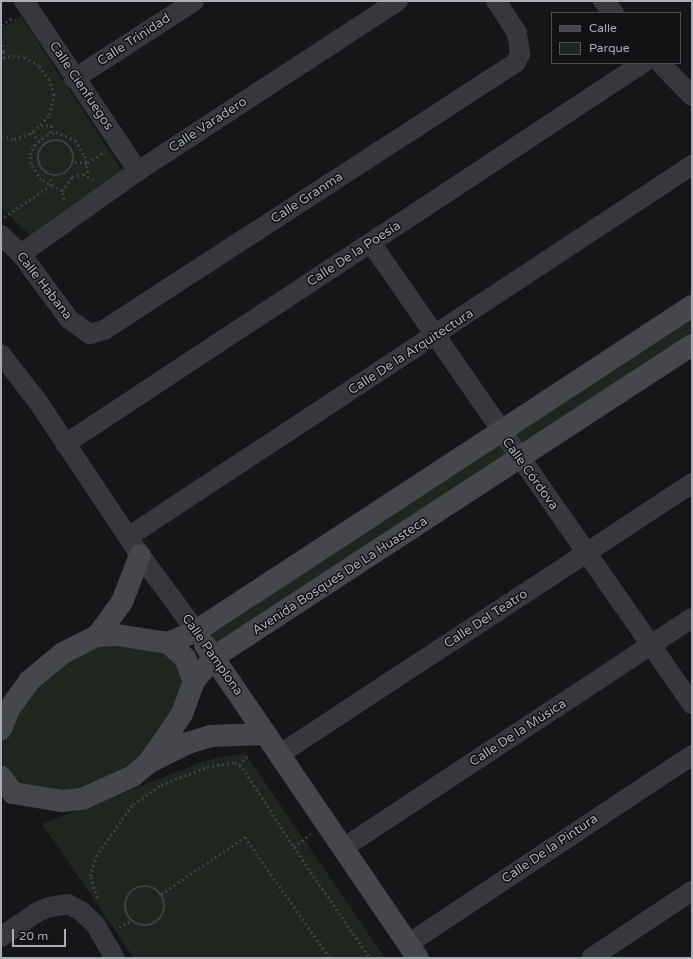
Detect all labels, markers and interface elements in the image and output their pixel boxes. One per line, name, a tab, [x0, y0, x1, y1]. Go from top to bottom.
street label: Calle Trinidad	[95, 11, 173, 69]
legend	[551, 12, 681, 64]
text: Calle	[589, 21, 617, 35]
street label: Calle Cienfuegos	[46, 39, 116, 133]
text: Parque	[589, 41, 630, 55]
street label: Calle Varadero	[166, 94, 250, 156]
street label: Calle Granma	[268, 169, 346, 227]
street label: Calle De la Poesía	[304, 218, 404, 290]
street label: Calle Habana	[13, 249, 75, 323]
street label: Calle De la Arquitectura	[346, 306, 476, 398]
street label: Calle Córdova	[499, 435, 561, 513]
street label: Avenida Bosques De La Huasteca	[250, 513, 430, 639]
street label: Calle Del Teatro	[441, 586, 531, 652]
street label: Calle Pamplona	[178, 611, 246, 699]
street label: Calle De la Música	[467, 696, 569, 770]
street label: Calle De la Pintura	[499, 811, 601, 887]
scale bar	[14, 921, 68, 947]
text: 20 m	[19, 929, 48, 943]

